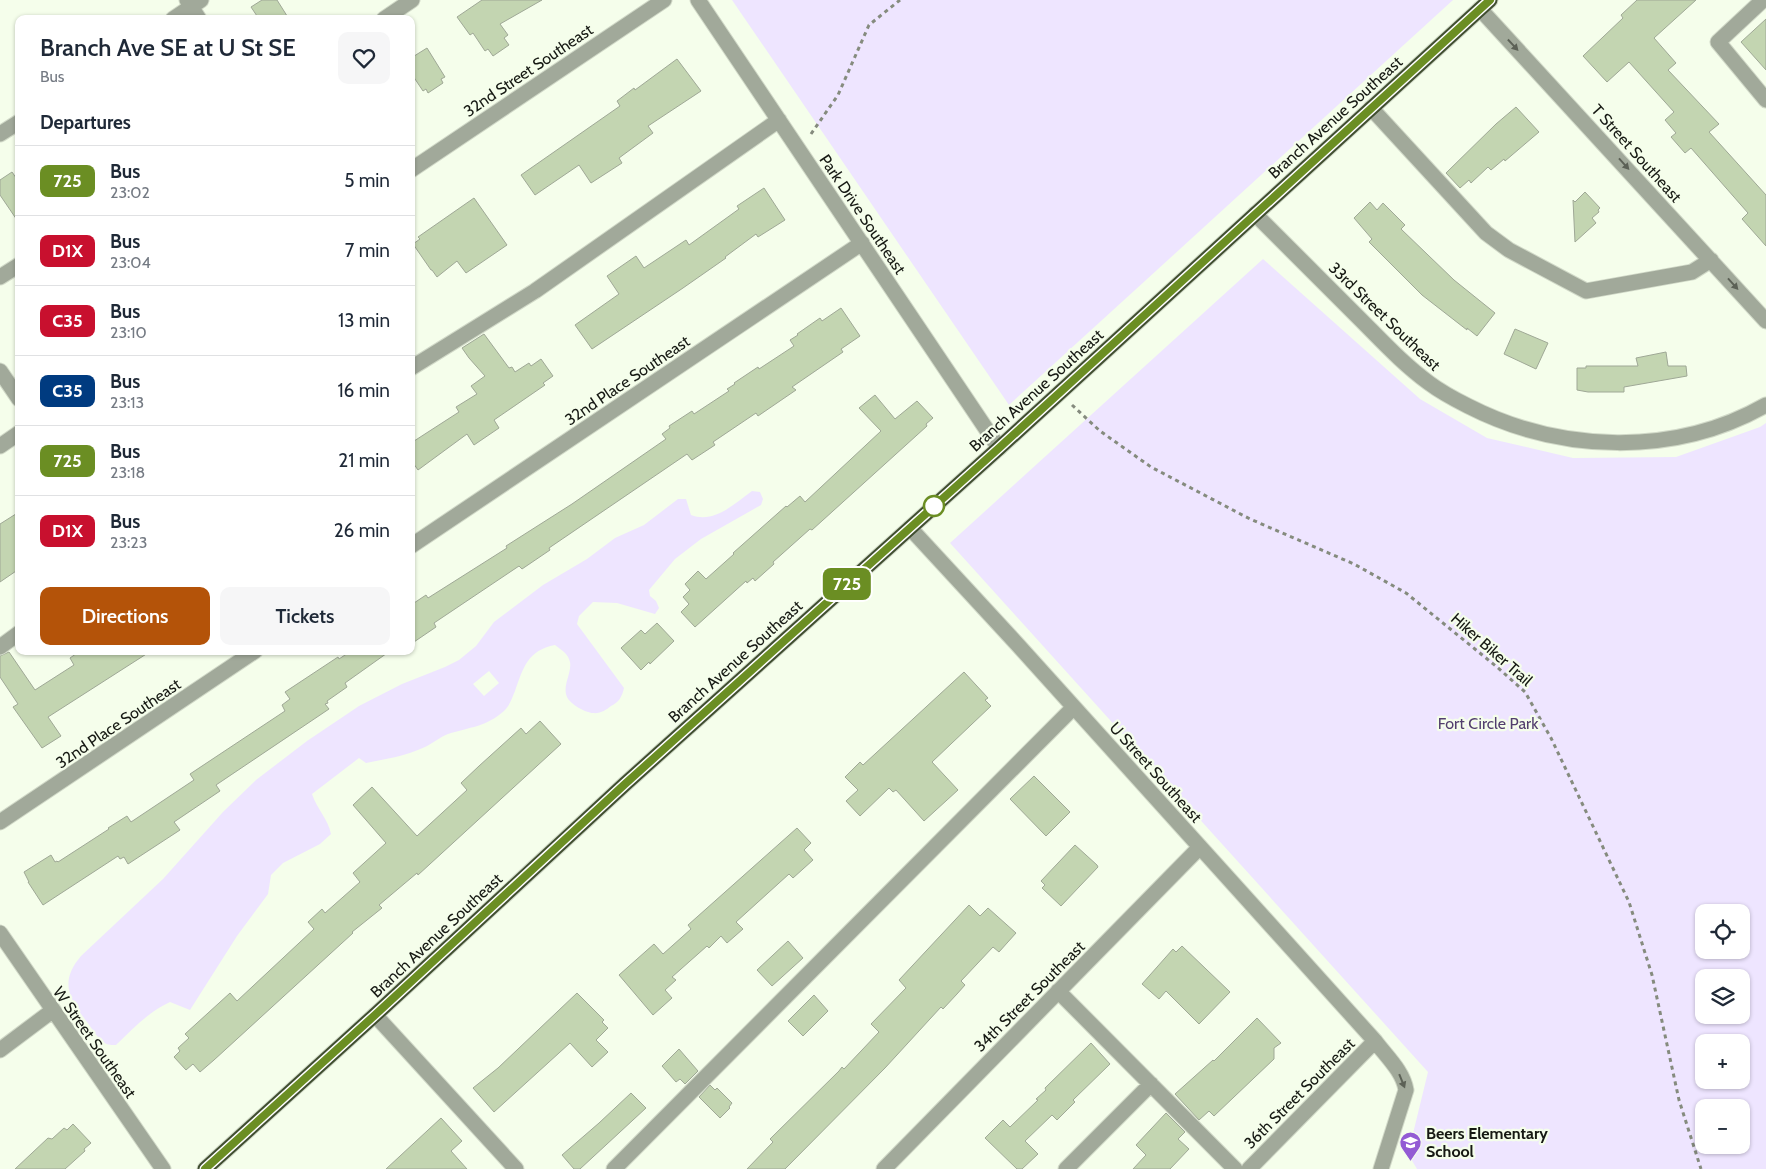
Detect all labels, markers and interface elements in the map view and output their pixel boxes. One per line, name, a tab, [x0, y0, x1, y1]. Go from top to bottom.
street label: 32nd Street Southeast	[460, 20, 597, 121]
button: heart	[338, 32, 390, 84]
text: Branch Ave SE at U St SE	[40, 33, 296, 62]
one-way arrow	[1507, 38, 1519, 50]
street label: Branch Avenue Southeast	[1265, 52, 1407, 182]
text: Bus	[40, 67, 64, 86]
street label: T Street Southeast	[1588, 100, 1686, 207]
text: Departures	[40, 111, 131, 134]
street label: Park Drive Southeast	[815, 151, 910, 278]
one-way arrow	[1618, 158, 1630, 170]
text: Bus	[110, 160, 140, 183]
text: 5 min	[344, 169, 390, 192]
text: 725	[53, 170, 82, 192]
text: 23:02	[110, 183, 150, 202]
text: Bus	[110, 230, 140, 253]
text: 7 min	[345, 239, 390, 262]
text: D1X	[52, 240, 83, 262]
text: 23:04	[110, 253, 151, 272]
street label: 33rd Street Southeast	[1325, 258, 1445, 375]
one-way arrow	[1727, 278, 1739, 290]
text: Bus	[110, 300, 140, 323]
text: 13 min	[338, 309, 390, 332]
text: C35	[52, 310, 83, 332]
text: 23:10	[110, 323, 147, 342]
street label: Branch Avenue Southeast	[966, 325, 1108, 455]
street label: 32nd Place Southeast	[561, 331, 694, 429]
text: Bus	[110, 370, 140, 393]
text: 16 min	[337, 379, 390, 402]
text: C35	[52, 380, 83, 402]
text: 23:13	[110, 393, 144, 412]
text: Bus	[110, 440, 140, 463]
text: 21 min	[338, 449, 390, 472]
text: 725	[53, 450, 82, 472]
text: 23:18	[110, 463, 145, 482]
unlabelled marker	[923, 495, 945, 517]
text: Bus	[110, 510, 140, 533]
text: 26 min	[334, 519, 390, 542]
text: D1X	[52, 520, 83, 542]
text: 23:23	[110, 533, 147, 552]
line badge: 725	[818, 568, 876, 600]
text: 725	[833, 573, 861, 595]
button: Directions	[40, 587, 210, 645]
button: Tickets	[220, 587, 390, 645]
street label: Branch Avenue Southeast	[665, 596, 807, 726]
street label: Hiker Biker Trail	[1447, 609, 1536, 690]
street label: 32nd Place Southeast	[52, 674, 185, 772]
park label: Fort Circle Park	[1438, 714, 1539, 733]
street label: U Street Southeast	[1106, 718, 1206, 827]
street label: Branch Avenue Southeast	[366, 869, 507, 1001]
map controls	[1695, 904, 1750, 1154]
button: locate	[1695, 904, 1750, 959]
street label: 34th Street Southeast	[970, 937, 1089, 1056]
button: layers	[1695, 969, 1750, 1024]
street label: W Street Southeast	[49, 983, 141, 1102]
street label: 36th Street Southeast	[1240, 1034, 1359, 1153]
button: +	[1695, 1034, 1750, 1089]
one-way arrow	[1398, 1074, 1406, 1089]
button: −	[1695, 1099, 1750, 1154]
place label: Beers Elementary School	[1426, 1124, 1548, 1161]
school or university icon: Beers Elementary School	[1398, 1130, 1422, 1161]

